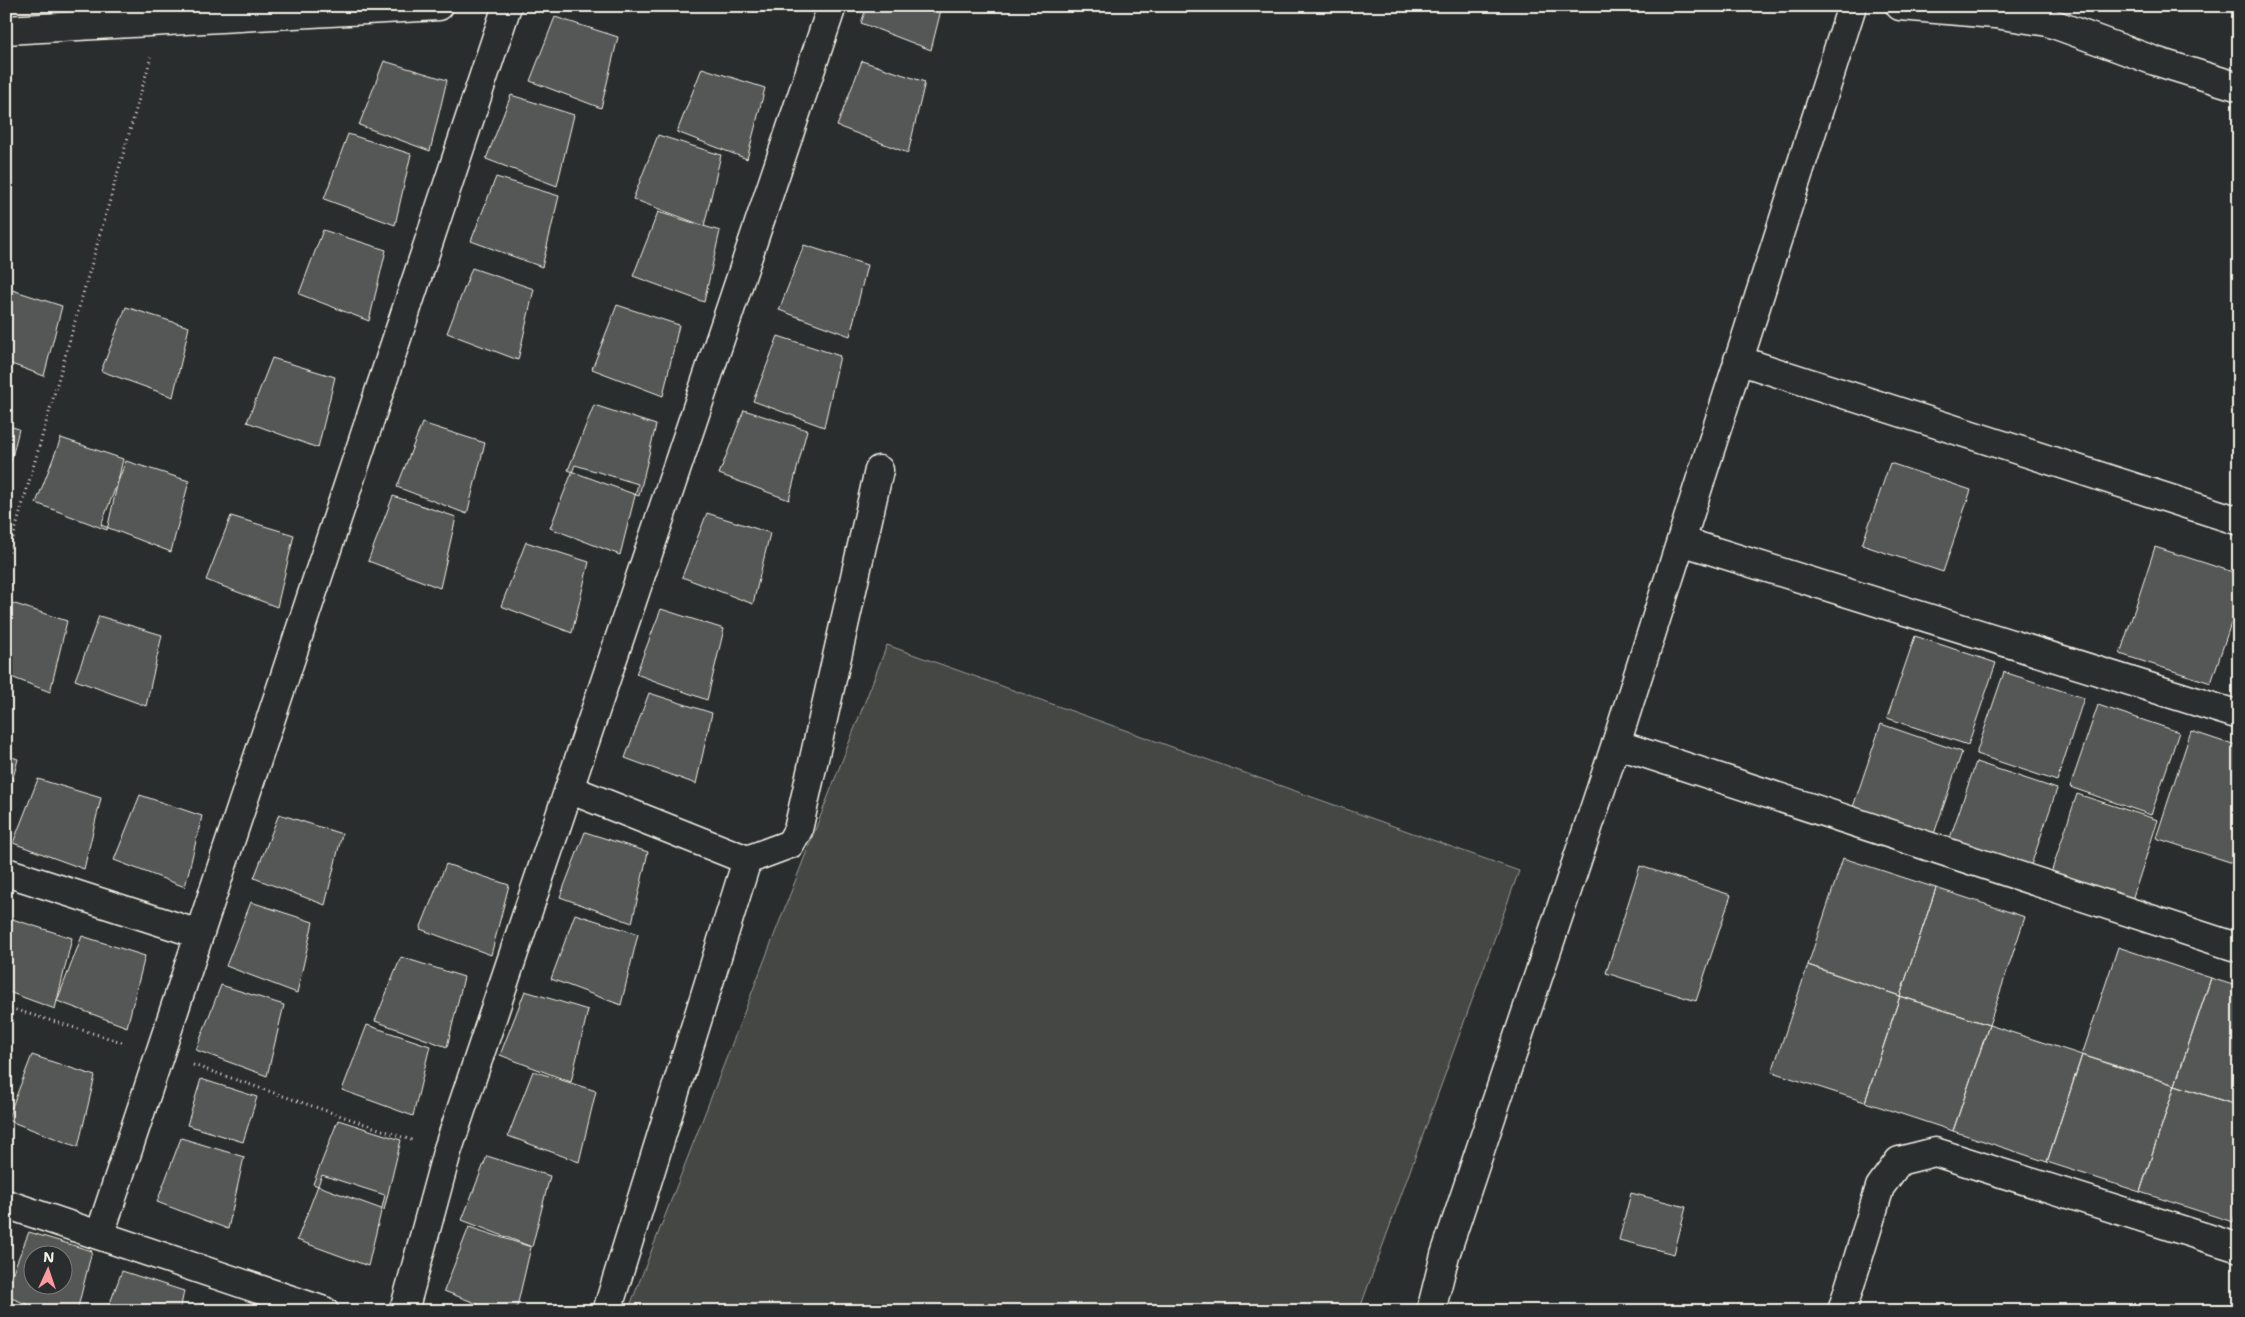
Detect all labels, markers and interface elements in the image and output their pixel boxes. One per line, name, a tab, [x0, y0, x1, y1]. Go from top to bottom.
north arrow	[22, 1244, 72, 1294]
text: N	[43, 1248, 55, 1266]

